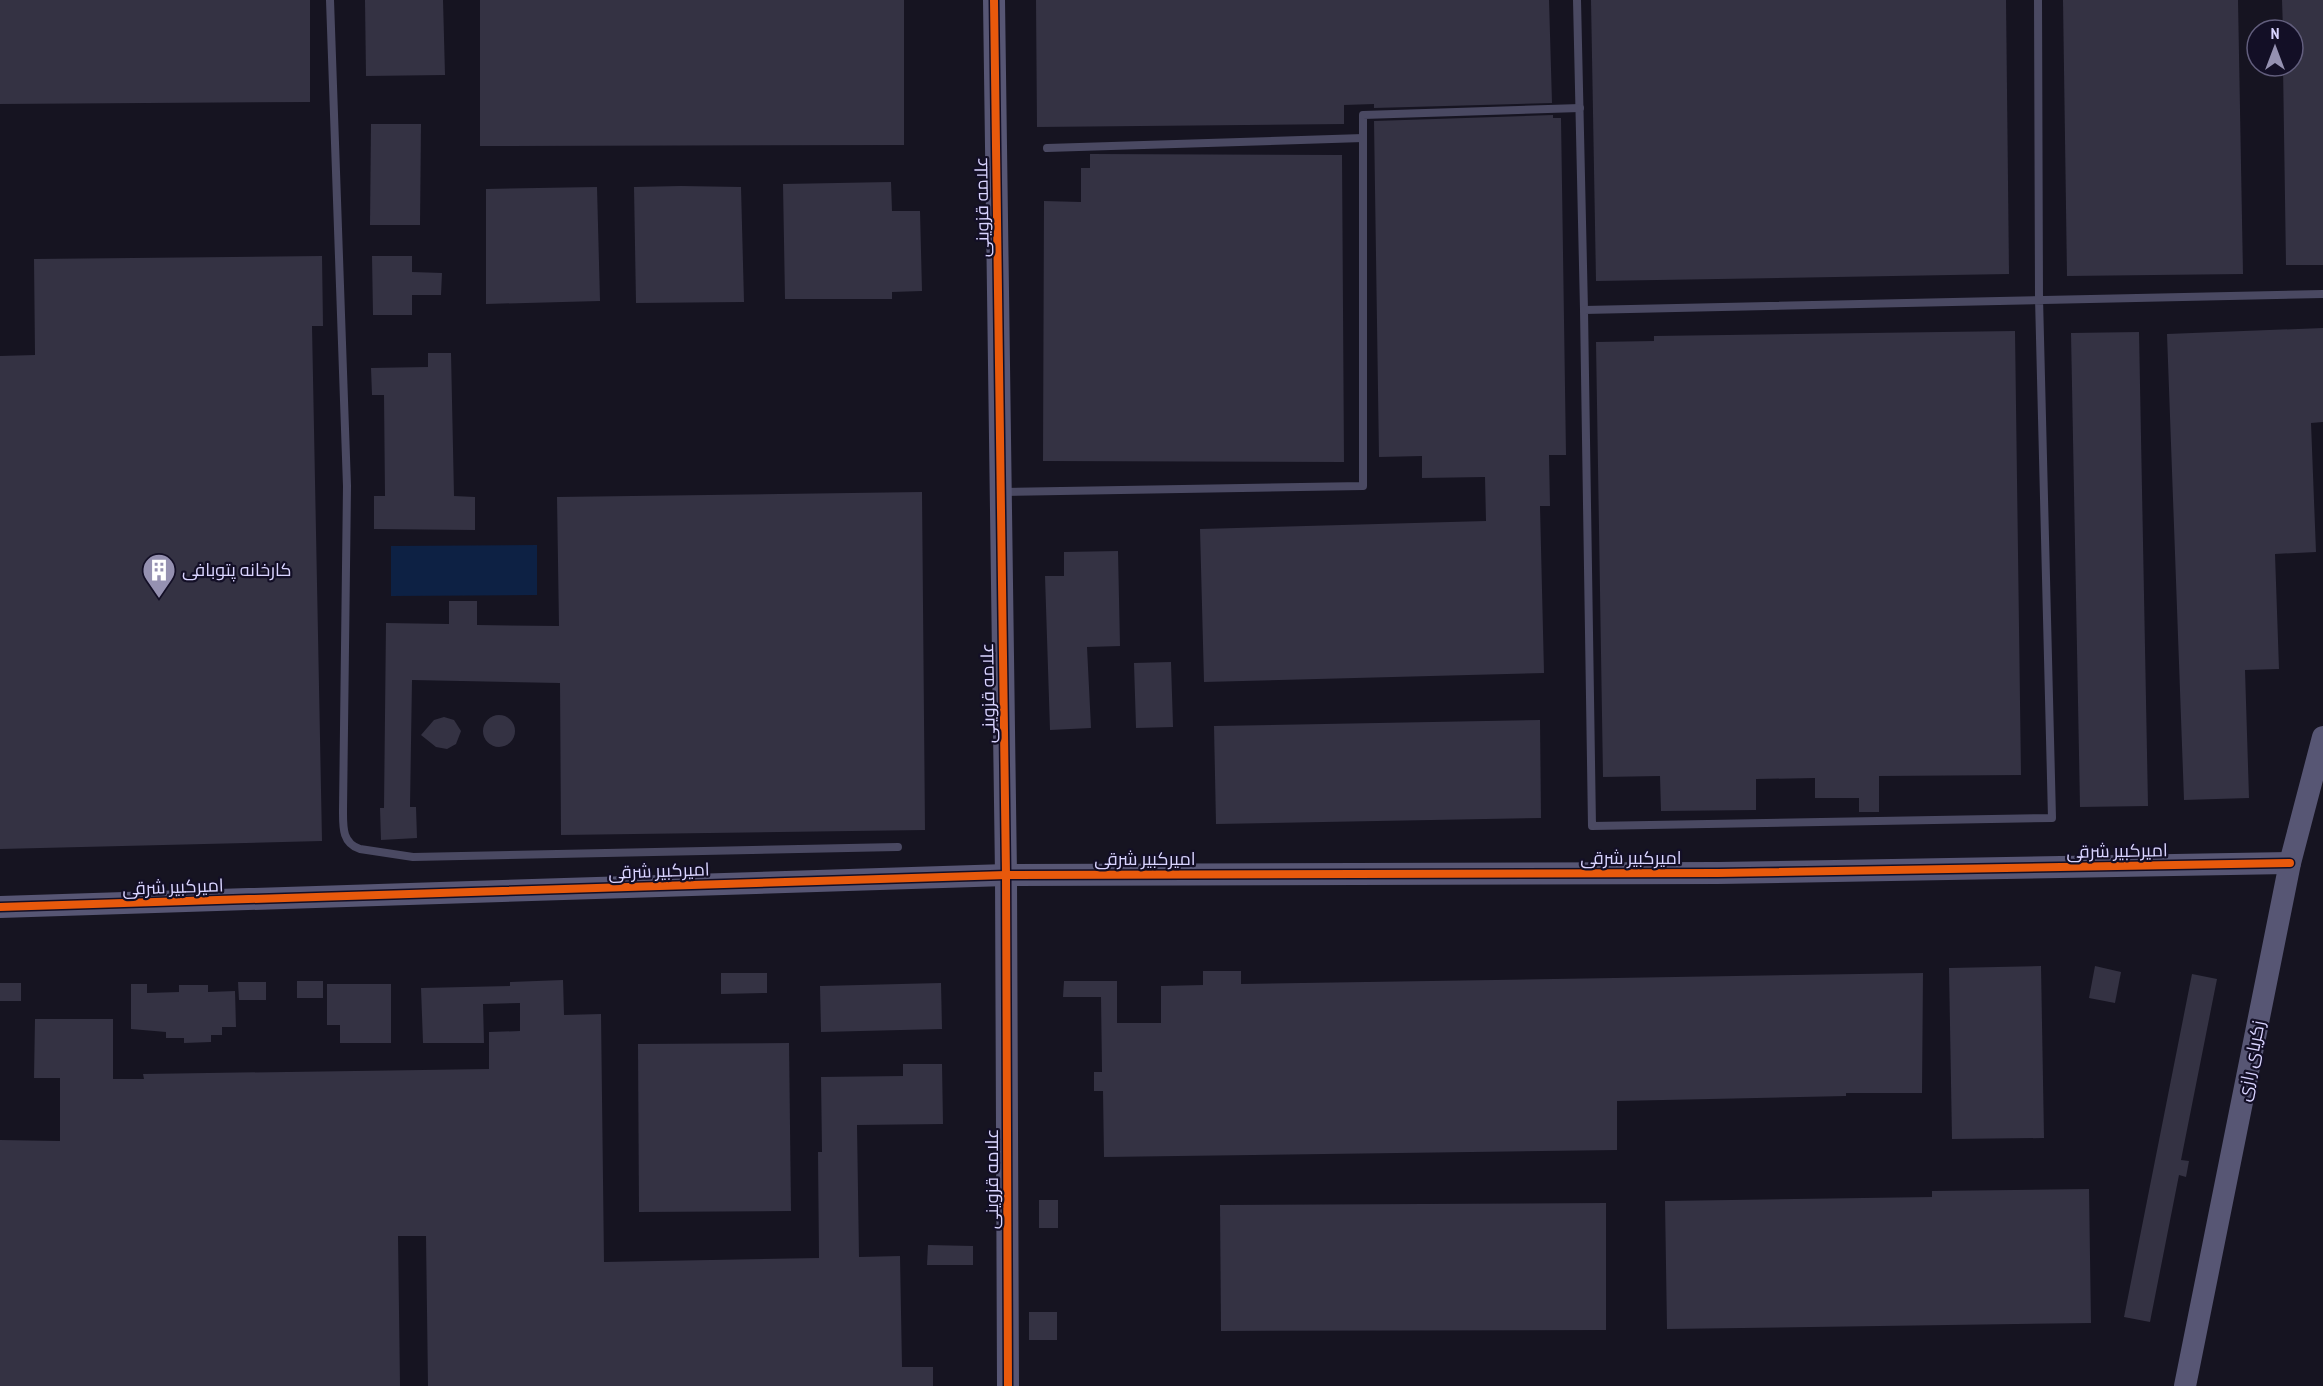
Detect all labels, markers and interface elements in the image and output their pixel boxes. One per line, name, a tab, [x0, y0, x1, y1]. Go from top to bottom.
north arrow	[2245, 18, 2305, 78]
text: N	[2271, 23, 2279, 43]
street label: علامه قزوینی	[969, 156, 994, 258]
building icon: کارخانه پتوبافی	[141, 552, 177, 599]
place label: کارخانه پتوبافی	[182, 558, 292, 582]
street label: علامه قزوینی	[975, 642, 1000, 744]
street label: امیرکبیر شرقی	[2066, 838, 2168, 863]
street label: امیرکبیر شرقی	[1580, 846, 1682, 869]
street label: امیرکبیر شرقی	[1094, 847, 1196, 870]
street label: امیرکبیر شرقی	[608, 857, 710, 884]
street label: امیرکبیر شرقی	[122, 873, 224, 900]
street label: زکریای رازی	[2231, 1019, 2270, 1103]
street label: علامه قزوینی	[980, 1129, 1003, 1229]

